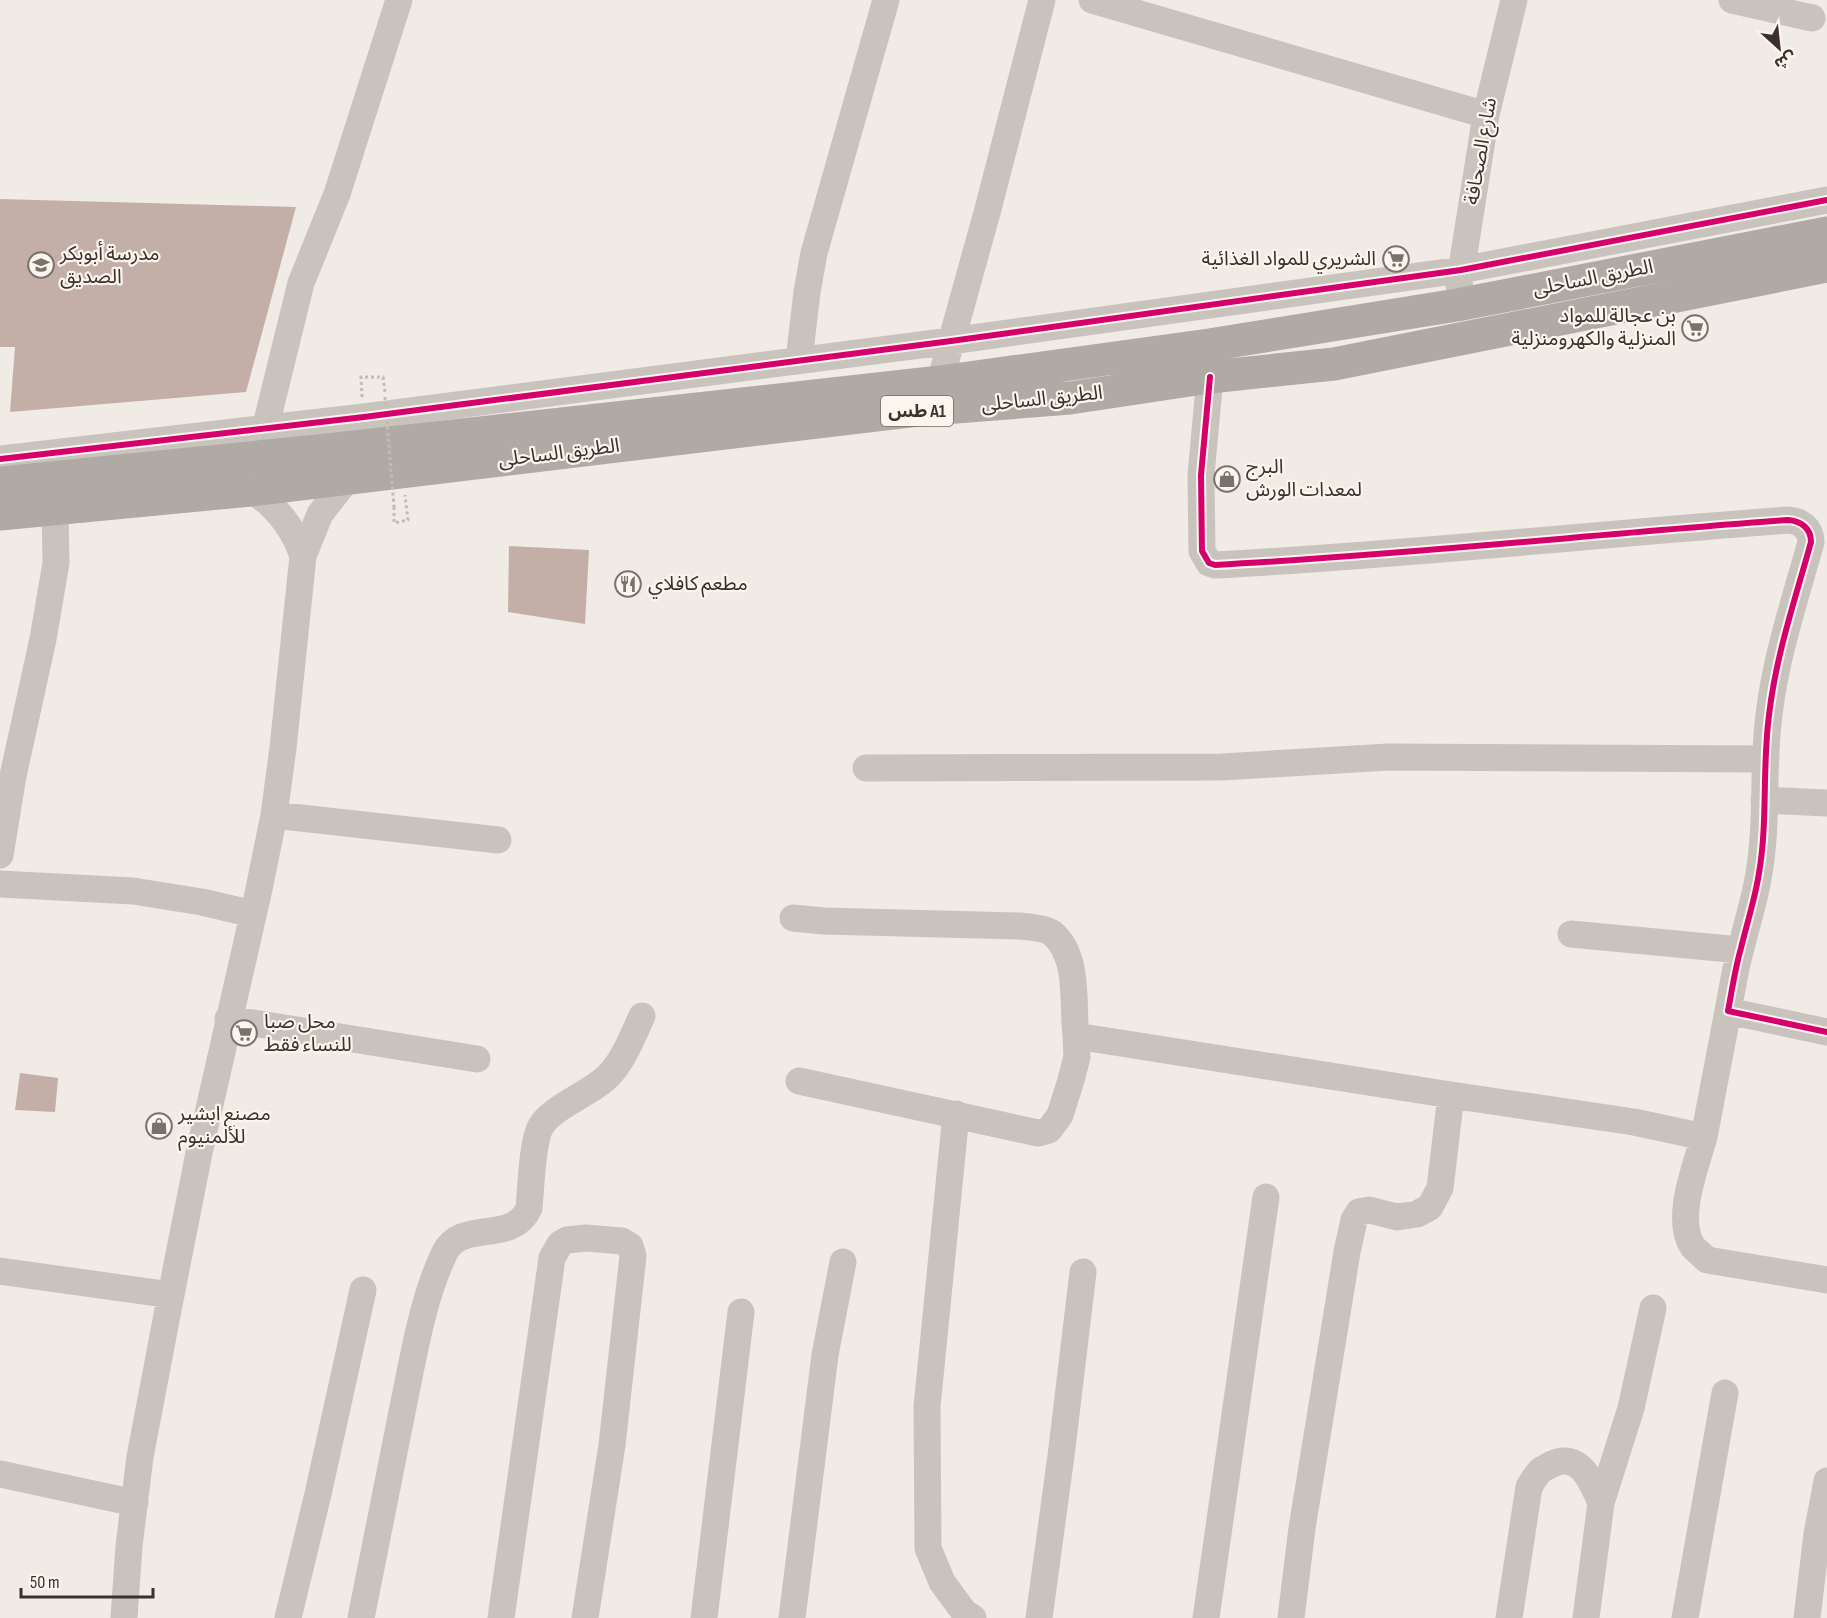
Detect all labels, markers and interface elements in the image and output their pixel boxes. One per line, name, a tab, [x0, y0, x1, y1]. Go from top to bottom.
north arrow	[1749, 18, 1809, 78]
text: ش	[1771, 47, 1799, 74]
street label: شارع الصحافة	[1460, 96, 1504, 207]
place label: مدرسة أبوبكر الصديق	[59, 241, 159, 289]
supermarket icon: الشريري للمواد الغذائية	[1381, 244, 1411, 274]
place label: الشريري للمواد الغذائية	[1201, 247, 1376, 274]
school or university icon: مدرسة أبوبكر الصديق	[26, 250, 56, 280]
street label: الطريق الساحلى	[1531, 255, 1655, 301]
place label: بن عجالة للمواد المنزلية والكهرومنزلية	[1511, 304, 1676, 351]
supermarket icon: بن عجالة للمواد المنزلية والكهرومنزلية	[1680, 313, 1710, 343]
street label: الطريق الساحلى	[980, 381, 1104, 417]
road number: طس A1	[881, 396, 953, 426]
street label: الطريق الساحلى	[497, 434, 621, 472]
place label: البرج لمعدات الورش	[1246, 455, 1362, 502]
shop icon: البرج لمعدات الورش	[1212, 464, 1242, 494]
restaurant icon: مطعم كافلاي	[613, 569, 643, 599]
place label: مطعم كافلاي	[648, 572, 748, 599]
place label: محل صبا للنساء فقط	[264, 1010, 352, 1057]
supermarket icon: محل صبا للنساء فقط	[229, 1018, 259, 1048]
place label: مصنع ابشير للألمنيوم	[177, 1102, 271, 1151]
shop icon: مصنع ابشير للألمنيوم	[144, 1111, 174, 1141]
scale bar	[21, 1561, 153, 1599]
text: 50 m	[30, 1572, 60, 1593]

